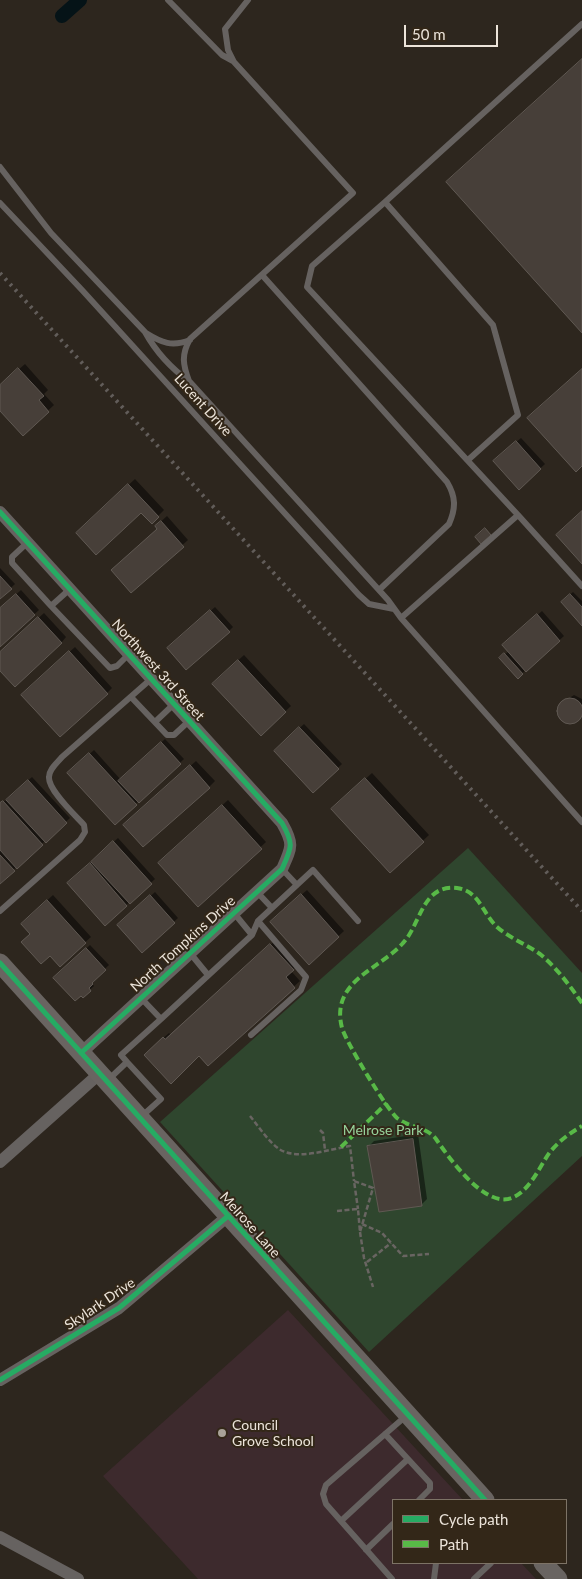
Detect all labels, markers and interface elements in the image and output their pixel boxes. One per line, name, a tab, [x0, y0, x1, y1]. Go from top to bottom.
scale bar	[407, 15, 501, 47]
text: 50 m	[412, 25, 446, 43]
street label: Lucent Drive	[171, 370, 235, 440]
street label: Northwest 3rd Street	[108, 616, 208, 724]
street label: North Tompkins Drive	[127, 893, 239, 995]
park label: Melrose Park	[343, 1122, 423, 1138]
street label: Melrose Lane	[216, 1189, 284, 1261]
street label: Skylark Drive	[62, 1274, 138, 1334]
place label: Council Grove School	[232, 1417, 314, 1450]
marker: Council Grove School	[216, 1427, 228, 1439]
legend	[392, 1499, 567, 1564]
text: Cycle path	[439, 1510, 508, 1528]
text: Path	[439, 1535, 469, 1553]

